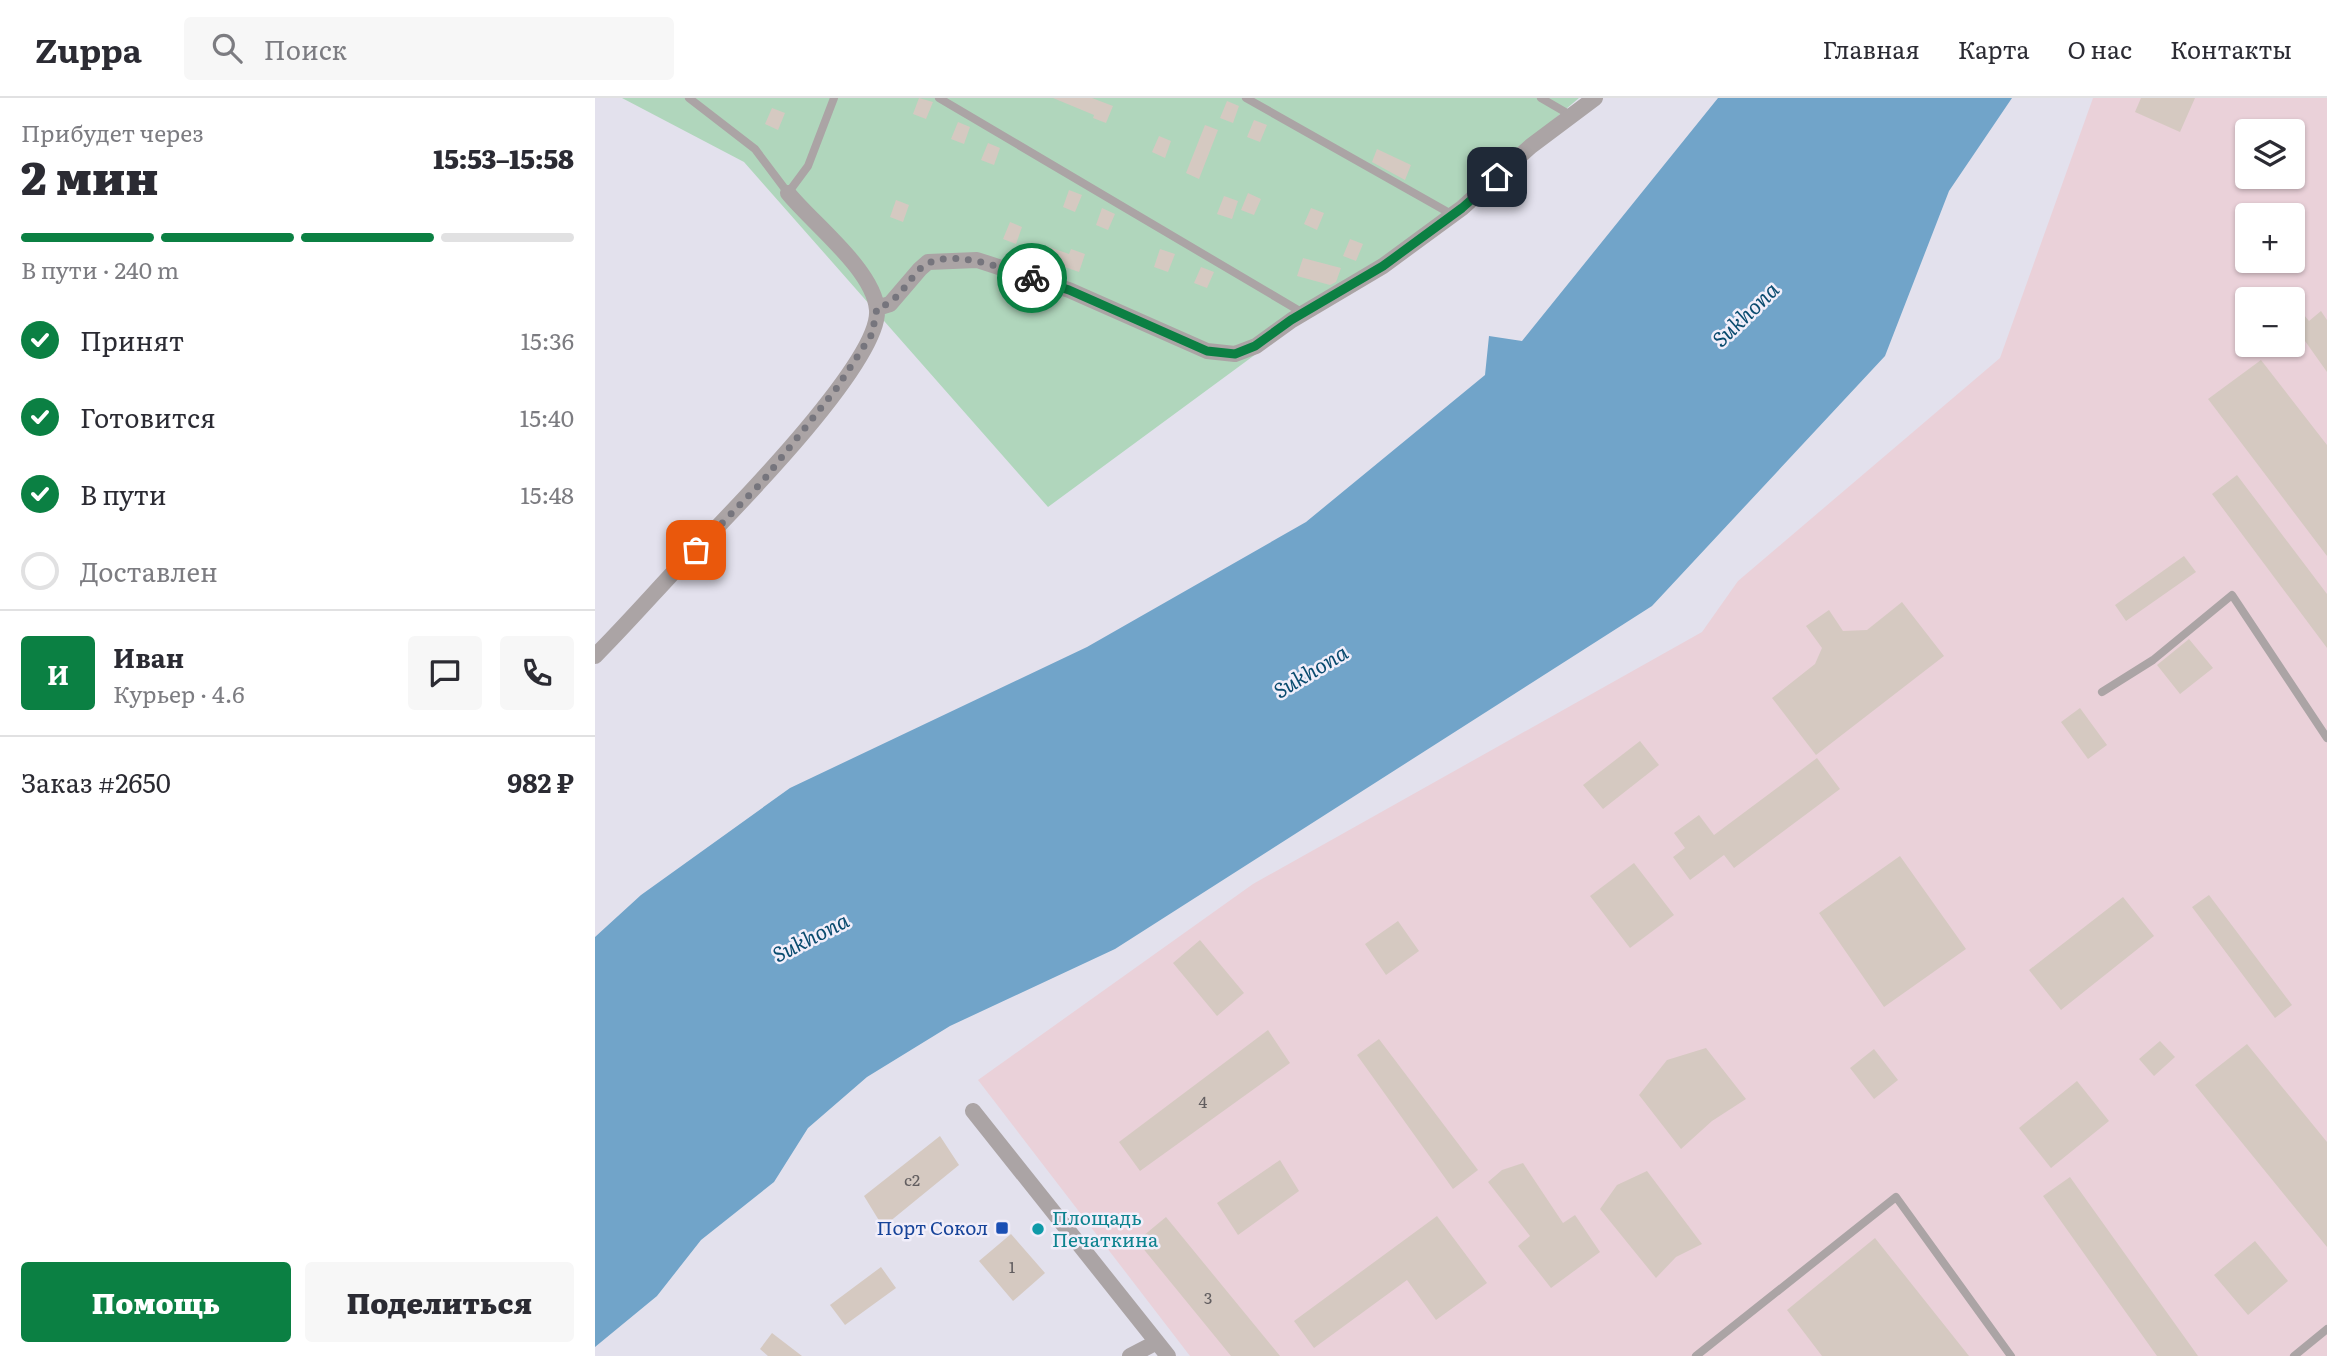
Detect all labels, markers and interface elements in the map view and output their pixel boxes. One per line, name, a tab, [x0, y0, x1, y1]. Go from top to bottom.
search box	[184, 17, 674, 80]
text: Zuppa	[35, 24, 142, 73]
icon: search	[208, 29, 246, 67]
text: Поиск	[264, 29, 347, 68]
text: Главная	[1822, 31, 1920, 66]
text: Карта	[1958, 31, 2030, 66]
text: О нас	[2068, 31, 2132, 66]
text: Контакты	[2170, 31, 2292, 66]
text: Прибудет через	[21, 115, 204, 149]
map controls	[2235, 119, 2305, 357]
button: layers	[2235, 119, 2305, 189]
text: 15:53–15:58	[433, 138, 574, 177]
text: 2 мин	[21, 141, 159, 209]
pin	[1467, 147, 1527, 207]
icon: home	[1478, 158, 1516, 196]
button: +	[2235, 203, 2305, 273]
courier	[997, 243, 1067, 313]
text: В пути · 240 m	[21, 252, 179, 286]
icon: bike	[1013, 259, 1051, 297]
water label: Sukhona	[1704, 274, 1785, 353]
button: −	[2235, 287, 2305, 357]
text: Принят	[80, 320, 184, 359]
icon: check	[21, 321, 59, 359]
text: 15:36	[521, 323, 574, 357]
text: Готовится	[80, 397, 216, 436]
icon: check	[21, 398, 59, 436]
text: 15:40	[520, 400, 574, 434]
text: В пути	[80, 474, 167, 513]
icon: check	[21, 475, 59, 513]
text: 15:48	[520, 477, 574, 511]
pin	[666, 520, 726, 580]
icon: bag	[677, 531, 715, 569]
text: Доставлен	[80, 551, 218, 590]
water label: Sukhona	[1267, 635, 1353, 704]
button: chat	[408, 636, 482, 710]
button: phone	[500, 636, 574, 710]
text: Иван	[113, 637, 184, 676]
text: И	[47, 654, 69, 693]
text: Курьер · 4.6	[113, 676, 245, 710]
text: Заказ #2650	[21, 762, 171, 801]
text: 982 ₽	[507, 762, 574, 801]
water label: Sukhona	[766, 903, 854, 968]
house number: 4	[1199, 1089, 1208, 1113]
house number: с2	[904, 1167, 920, 1191]
place label: Площадь Печаткина	[1052, 1203, 1159, 1253]
place label: Порт Сокол	[877, 1213, 988, 1241]
marker: Порт Сокол	[994, 1220, 1010, 1236]
marker: Площадь Печаткина	[1030, 1221, 1046, 1237]
house number: 1	[1009, 1254, 1016, 1278]
button: Помощь	[21, 1262, 291, 1342]
button: Поделиться	[305, 1262, 574, 1342]
house number: 3	[1204, 1285, 1212, 1309]

